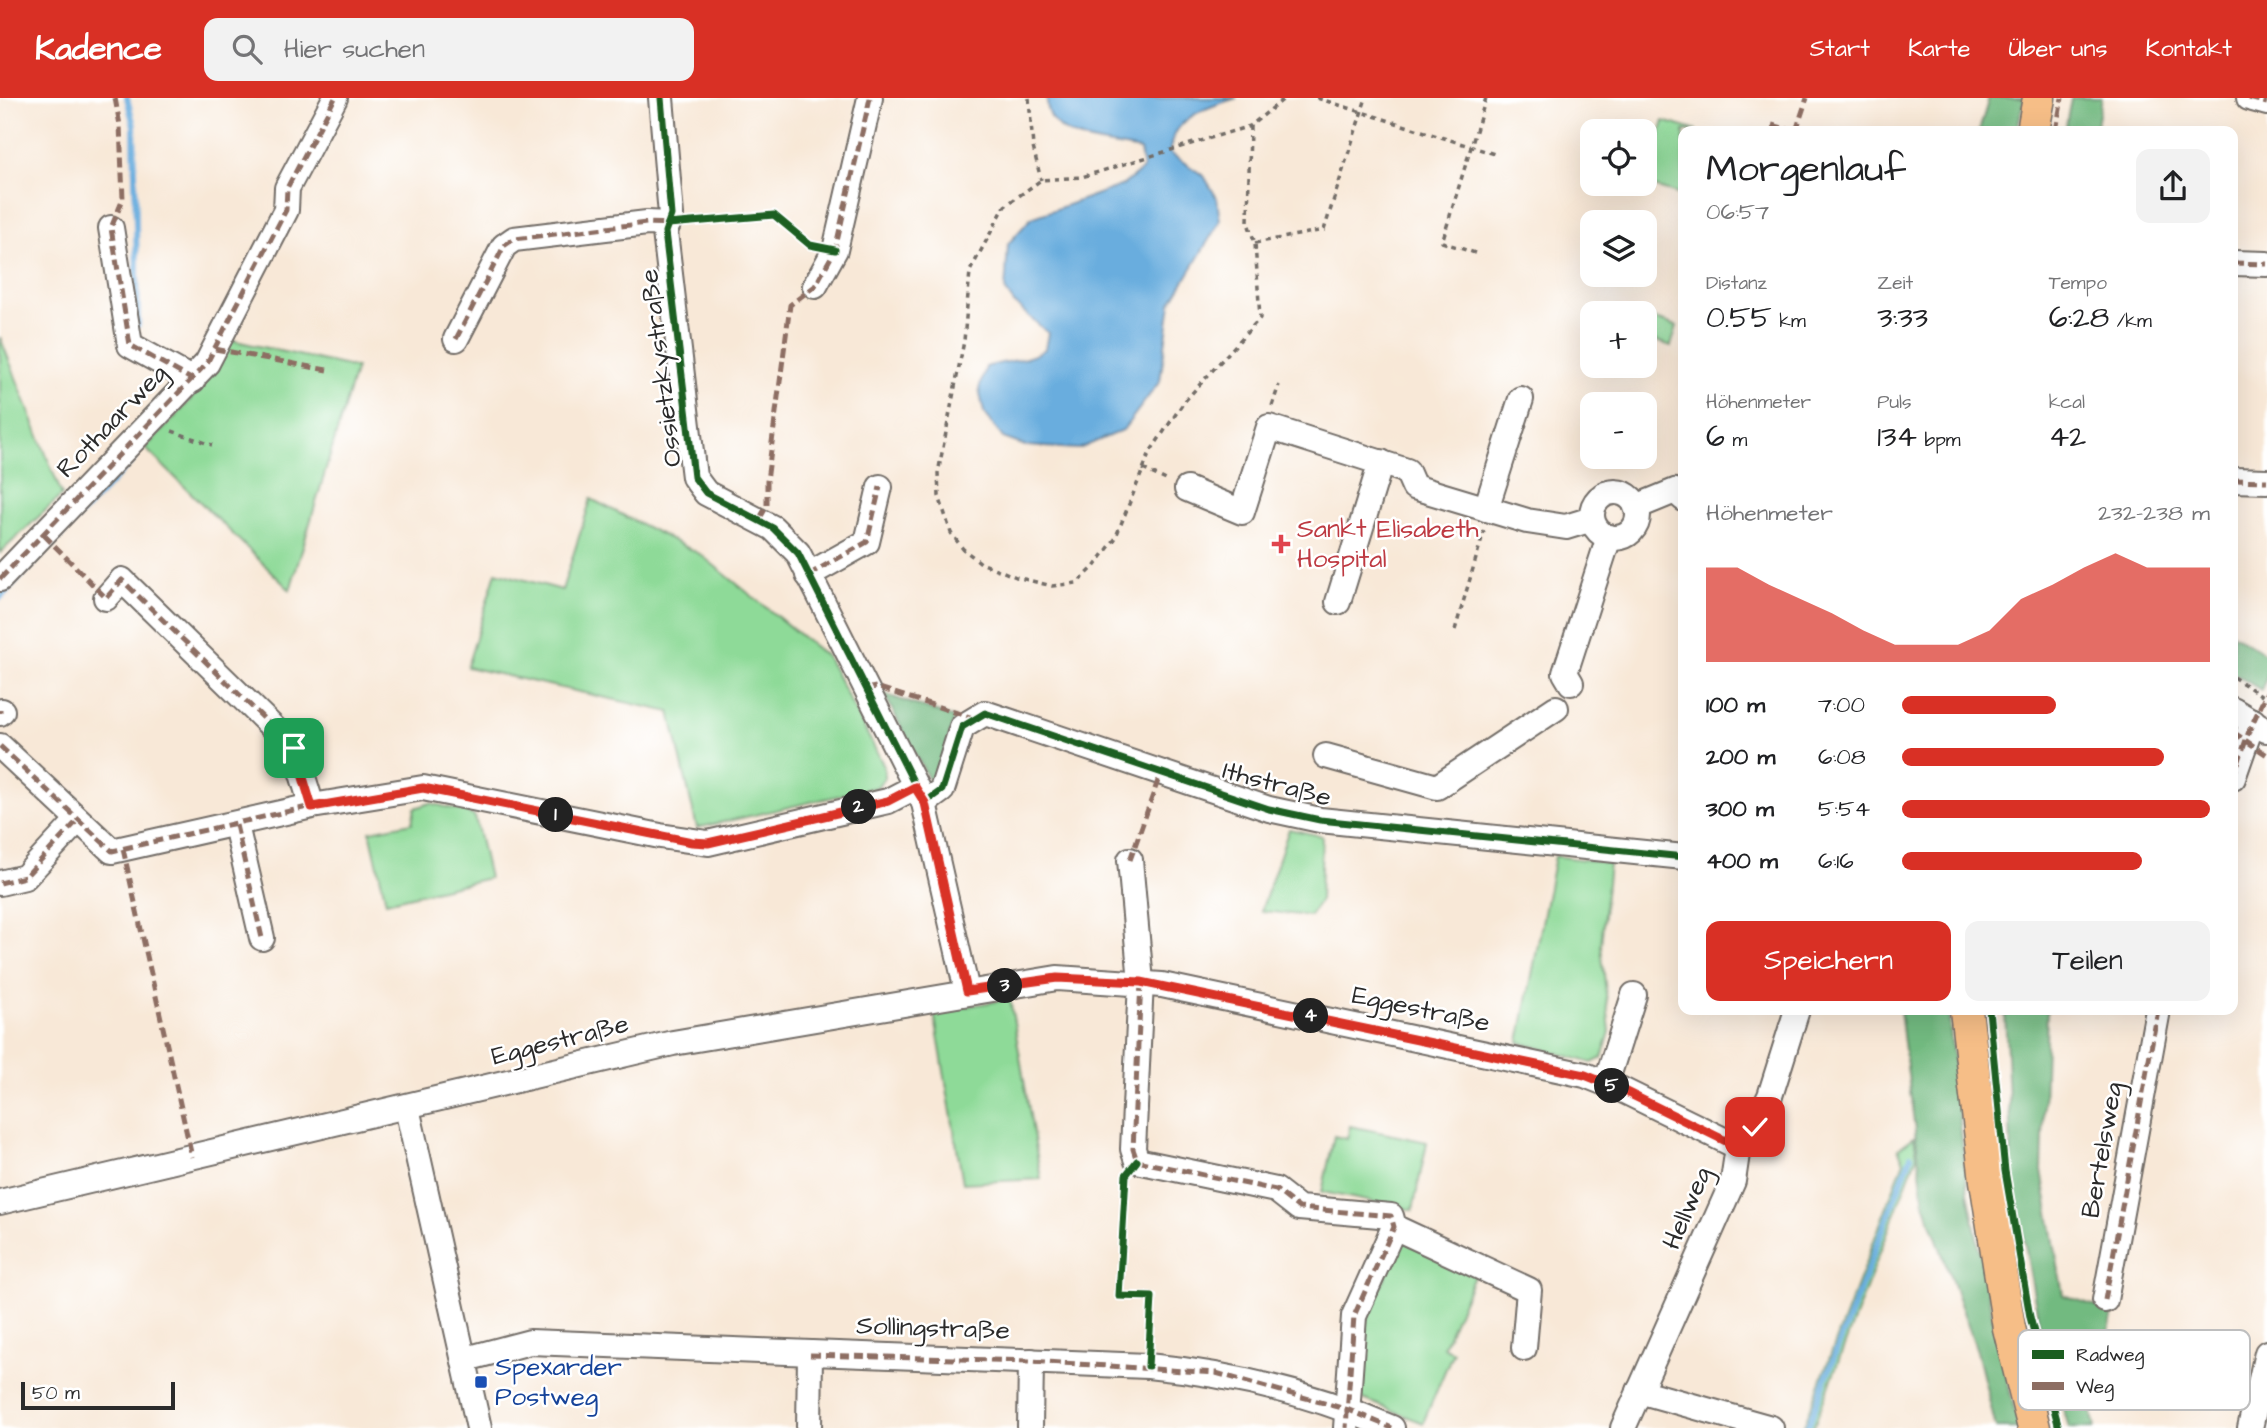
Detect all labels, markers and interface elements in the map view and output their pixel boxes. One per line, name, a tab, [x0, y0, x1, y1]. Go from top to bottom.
search box	[204, 18, 694, 81]
text: Kadence	[35, 26, 162, 72]
icon: search	[228, 30, 266, 68]
text: Hier suchen	[284, 31, 425, 67]
text: Start	[1810, 32, 1870, 66]
text: Karte	[1908, 32, 1971, 66]
text: Über uns	[2009, 32, 2108, 66]
text: Kontakt	[2146, 32, 2232, 66]
map controls	[1580, 119, 1657, 469]
button: locate	[1580, 119, 1657, 196]
text: Morgenlauf	[1706, 144, 1906, 196]
button: share	[2136, 149, 2210, 223]
text: 06:57	[1706, 196, 1769, 228]
button: layers	[1580, 210, 1657, 287]
street label: Ossietzkystraße	[631, 267, 693, 469]
text: Distanz	[1706, 270, 1767, 297]
text: Zeit	[1877, 270, 1913, 297]
text: Tempo	[2049, 270, 2107, 297]
text: 0.55	[1706, 297, 1772, 339]
text: 3:33	[1877, 297, 1928, 339]
text: 6:28	[2049, 297, 2109, 339]
button: +	[1580, 301, 1657, 378]
text: km	[1772, 308, 1806, 335]
text: /km	[2109, 308, 2152, 335]
street label: Rothaarweg	[48, 356, 177, 487]
text: Höhenmeter	[1706, 389, 1811, 416]
text: Puls	[1877, 389, 1912, 416]
text: kcal	[2049, 389, 2085, 416]
button: −	[1580, 392, 1657, 469]
text: 6	[1706, 416, 1725, 458]
text: 134	[1877, 416, 1917, 458]
text: 42	[2049, 416, 2086, 458]
text: m	[1725, 427, 1747, 454]
text: bpm	[1917, 427, 1961, 454]
text: Höhenmeter	[1706, 497, 1833, 529]
text: 232–238 m	[2098, 497, 2210, 529]
place label: Sankt Elisabeth Hospital	[1297, 511, 1479, 577]
marker: Sankt Elisabeth Hospital	[1271, 534, 1291, 554]
text: 100 m	[1706, 689, 1765, 721]
text: 7:00	[1818, 689, 1865, 721]
pin	[264, 718, 324, 778]
icon: arrive	[275, 729, 313, 767]
text: 200 m	[1706, 741, 1775, 773]
text: 6:08	[1818, 741, 1866, 773]
street label: Ithstraße	[1219, 752, 1335, 816]
pin: 2	[842, 790, 876, 824]
text: 2	[853, 793, 864, 820]
text: 300 m	[1706, 793, 1774, 825]
text: 5:54	[1818, 793, 1870, 825]
pin: 1	[538, 798, 574, 832]
text: 1	[554, 801, 557, 828]
text: 400 m	[1706, 845, 1778, 877]
text: 6:16	[1818, 845, 1854, 877]
button: Speichern	[1706, 921, 1951, 1001]
button: Teilen	[1965, 921, 2210, 1001]
pin: 3	[988, 968, 1023, 1004]
text: 3	[1000, 972, 1009, 999]
street label: Eggestraße	[1348, 977, 1493, 1043]
pin: 4	[1294, 998, 1328, 1034]
text: 4	[1304, 1002, 1317, 1029]
street label: Eggestraße	[488, 1006, 633, 1076]
pin: 5	[1594, 1068, 1630, 1104]
text: 5	[1605, 1072, 1618, 1099]
street label: Bertelsweg	[2072, 1079, 2134, 1221]
pin	[1725, 1097, 1785, 1157]
icon: check	[1736, 1108, 1774, 1146]
street label: Hellweg	[1654, 1161, 1722, 1256]
street label: Sollingstraße	[856, 1307, 1010, 1351]
legend	[2018, 1330, 2250, 1410]
text: Radweg	[2076, 1342, 2145, 1370]
place label: Spexarder Postweg	[495, 1349, 622, 1417]
marker: Spexarder Postweg	[473, 1374, 489, 1390]
text: Weg	[2076, 1374, 2114, 1402]
scale bar	[21, 1379, 175, 1411]
text: 50 m	[32, 1380, 80, 1407]

